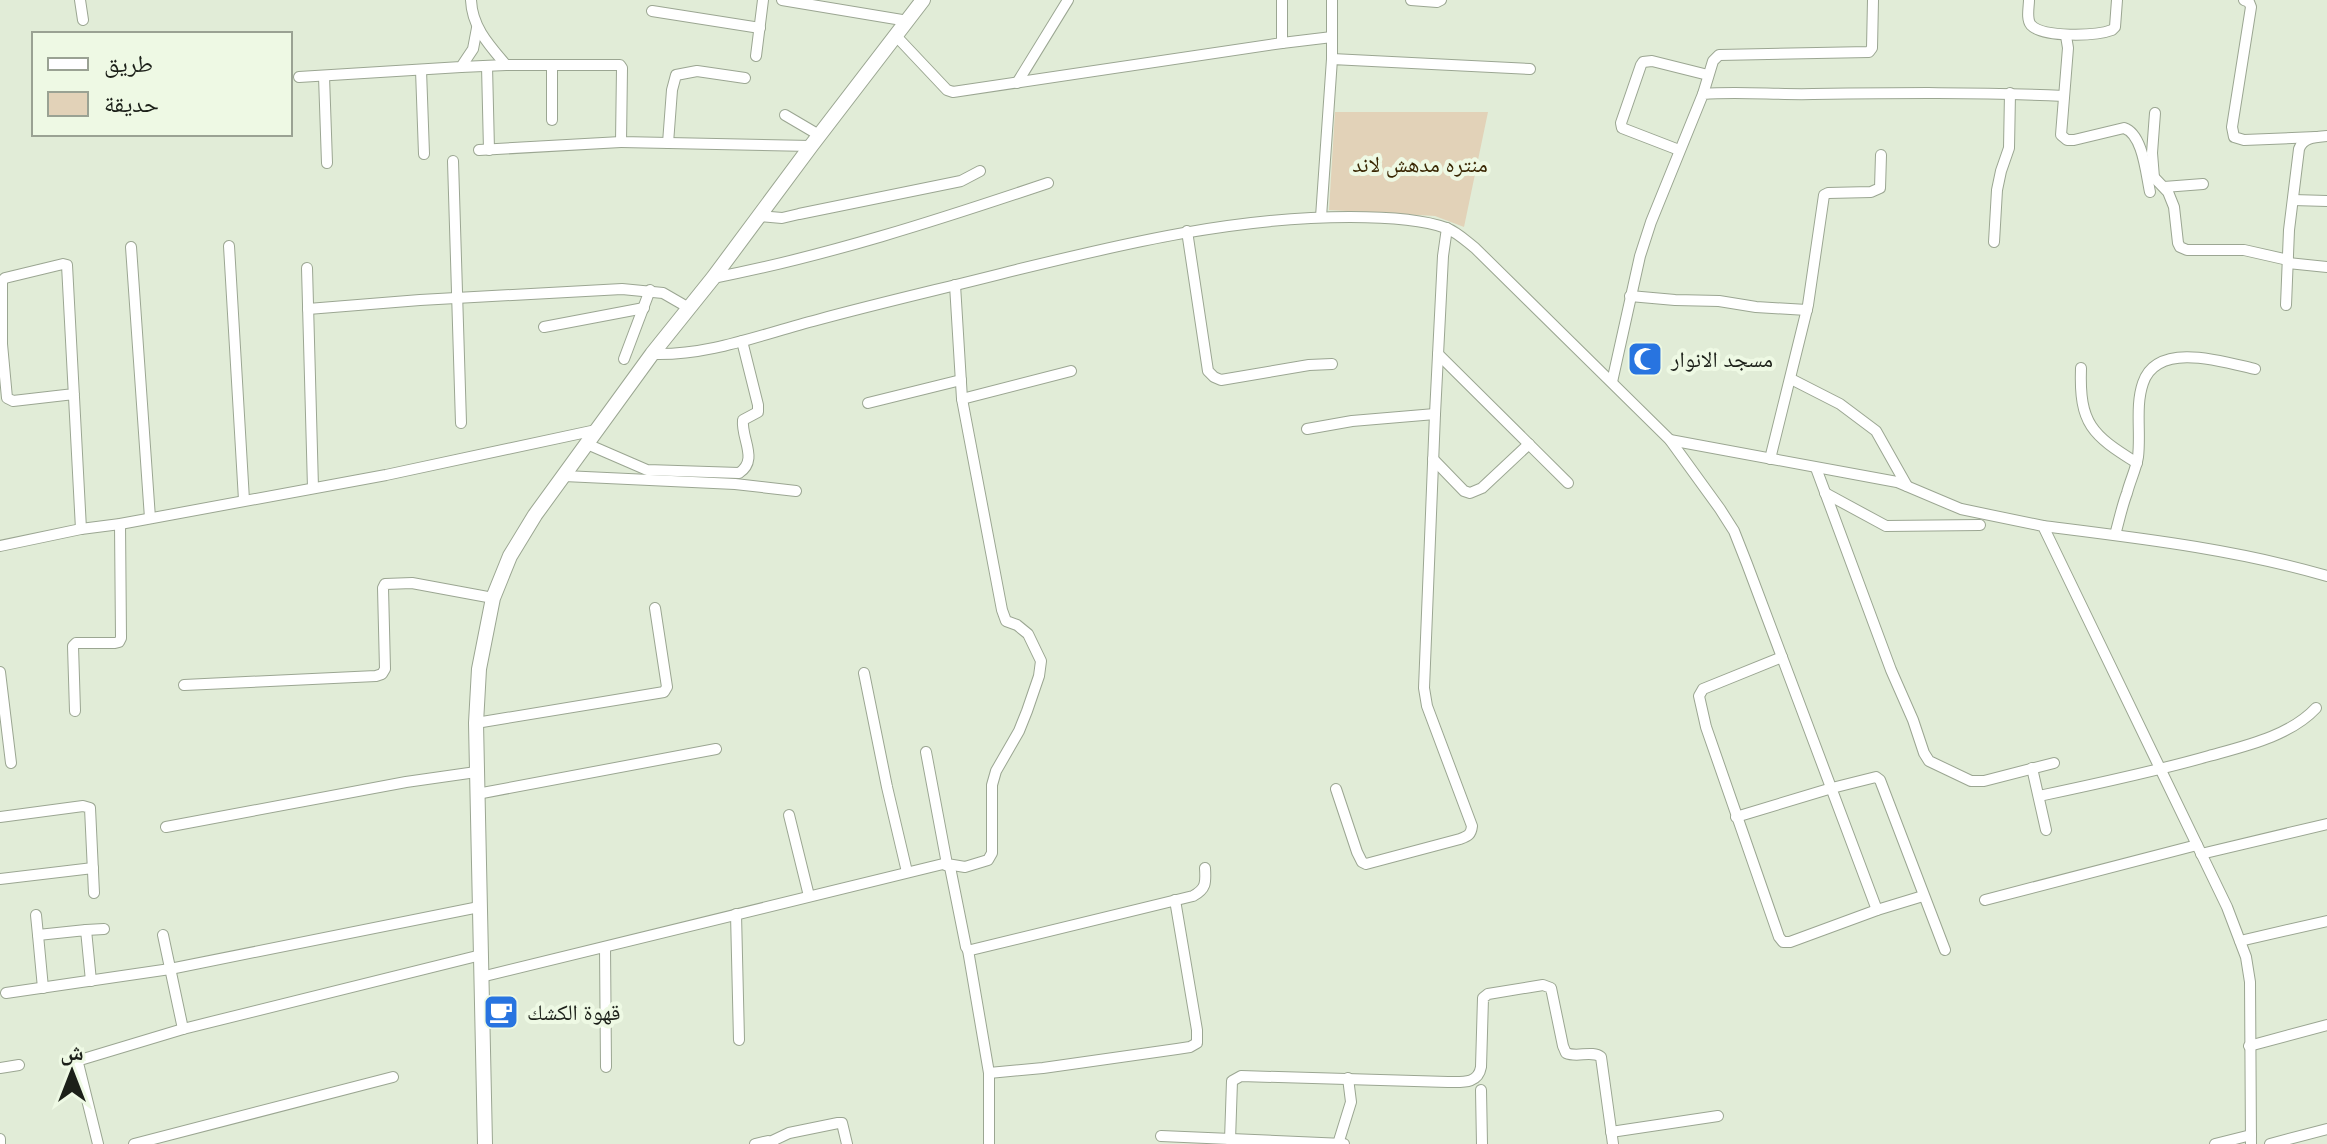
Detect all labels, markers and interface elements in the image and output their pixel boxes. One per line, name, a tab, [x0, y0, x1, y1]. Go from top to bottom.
legend	[32, 32, 292, 136]
text: طريق	[104, 48, 153, 78]
text: حديقة	[104, 88, 159, 118]
park label: منتره مدهش لاند	[1352, 150, 1488, 178]
mosque icon: مسجد الانوار	[1626, 340, 1664, 378]
place label: مسجد الانوار	[1670, 345, 1773, 373]
cafe icon: قهوة الكشك	[482, 993, 520, 1031]
place label: قهوة الكشك	[527, 998, 620, 1026]
north arrow	[32, 1032, 112, 1112]
text: ش	[60, 1038, 84, 1066]

